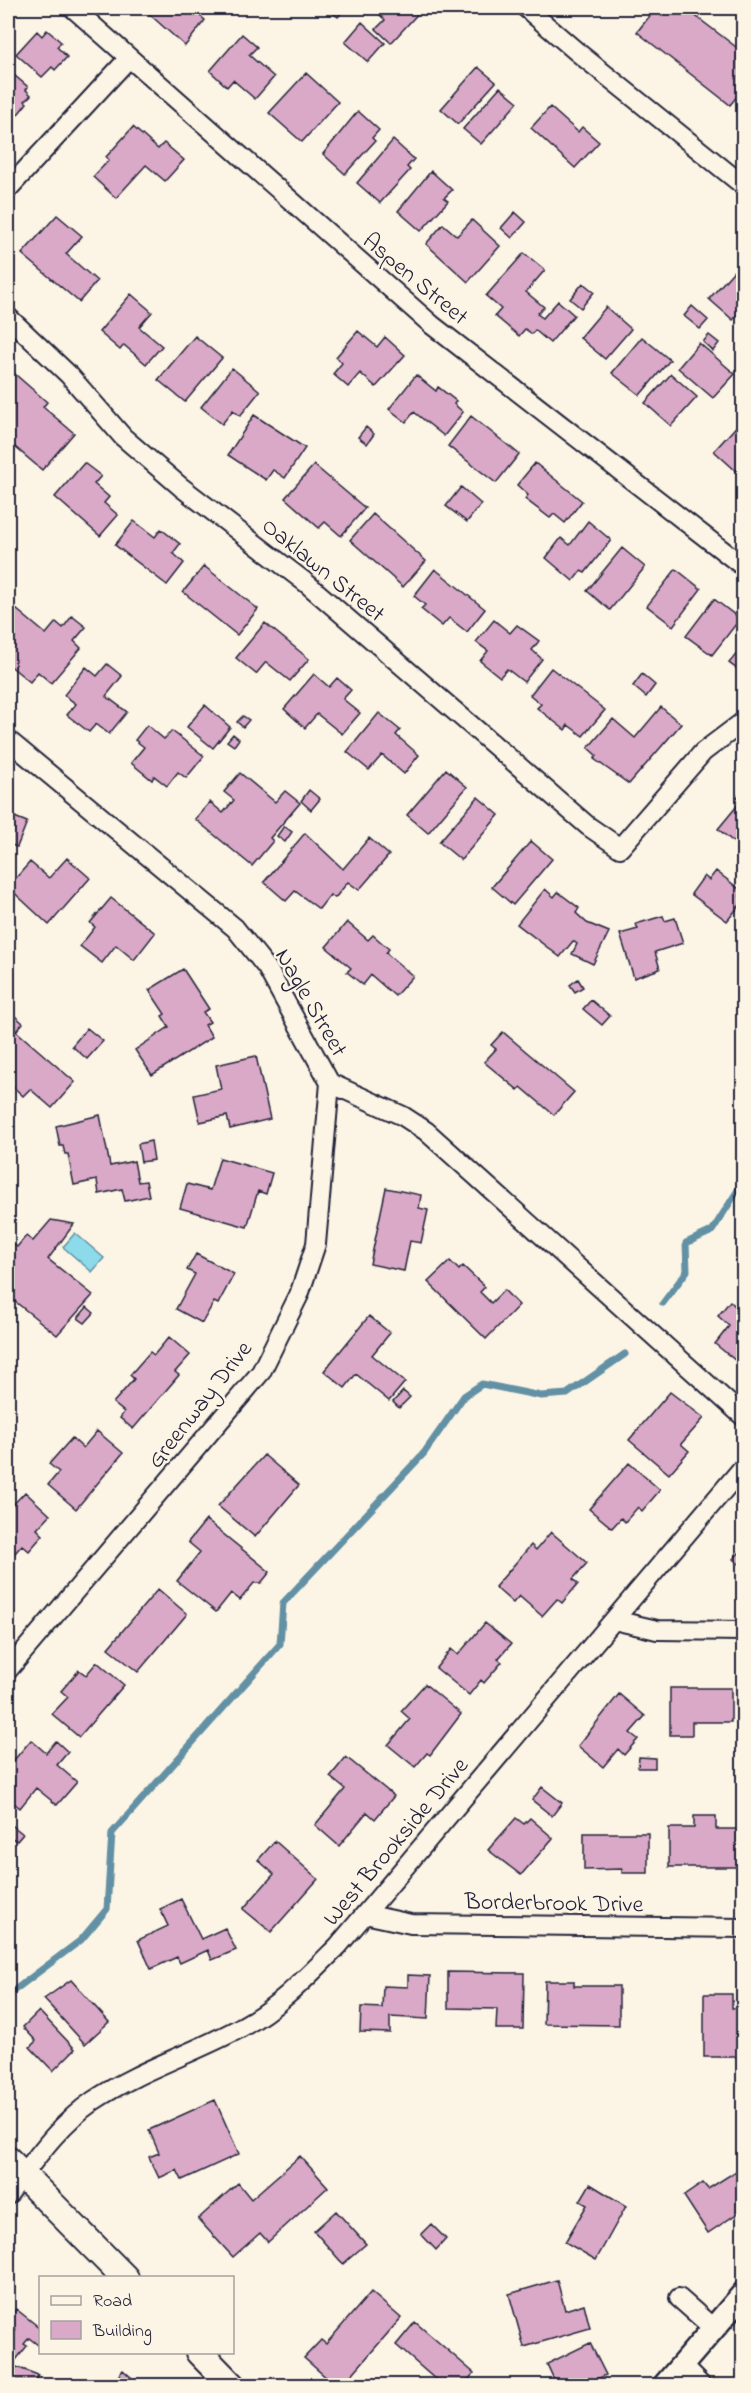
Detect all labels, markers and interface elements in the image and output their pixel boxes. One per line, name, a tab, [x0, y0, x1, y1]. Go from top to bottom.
street label: Aspen Street	[354, 225, 475, 335]
street label: Oaklawn Street	[253, 510, 392, 632]
street label: Nagle Street	[265, 942, 355, 1064]
street label: Greenway Drive	[140, 1334, 263, 1478]
street label: West Brookside Drive	[316, 1750, 478, 1935]
street label: Borderbrook Drive	[463, 1885, 644, 1924]
legend	[39, 2276, 234, 2354]
text: Road	[93, 2289, 132, 2315]
text: Building	[92, 2319, 152, 2346]

